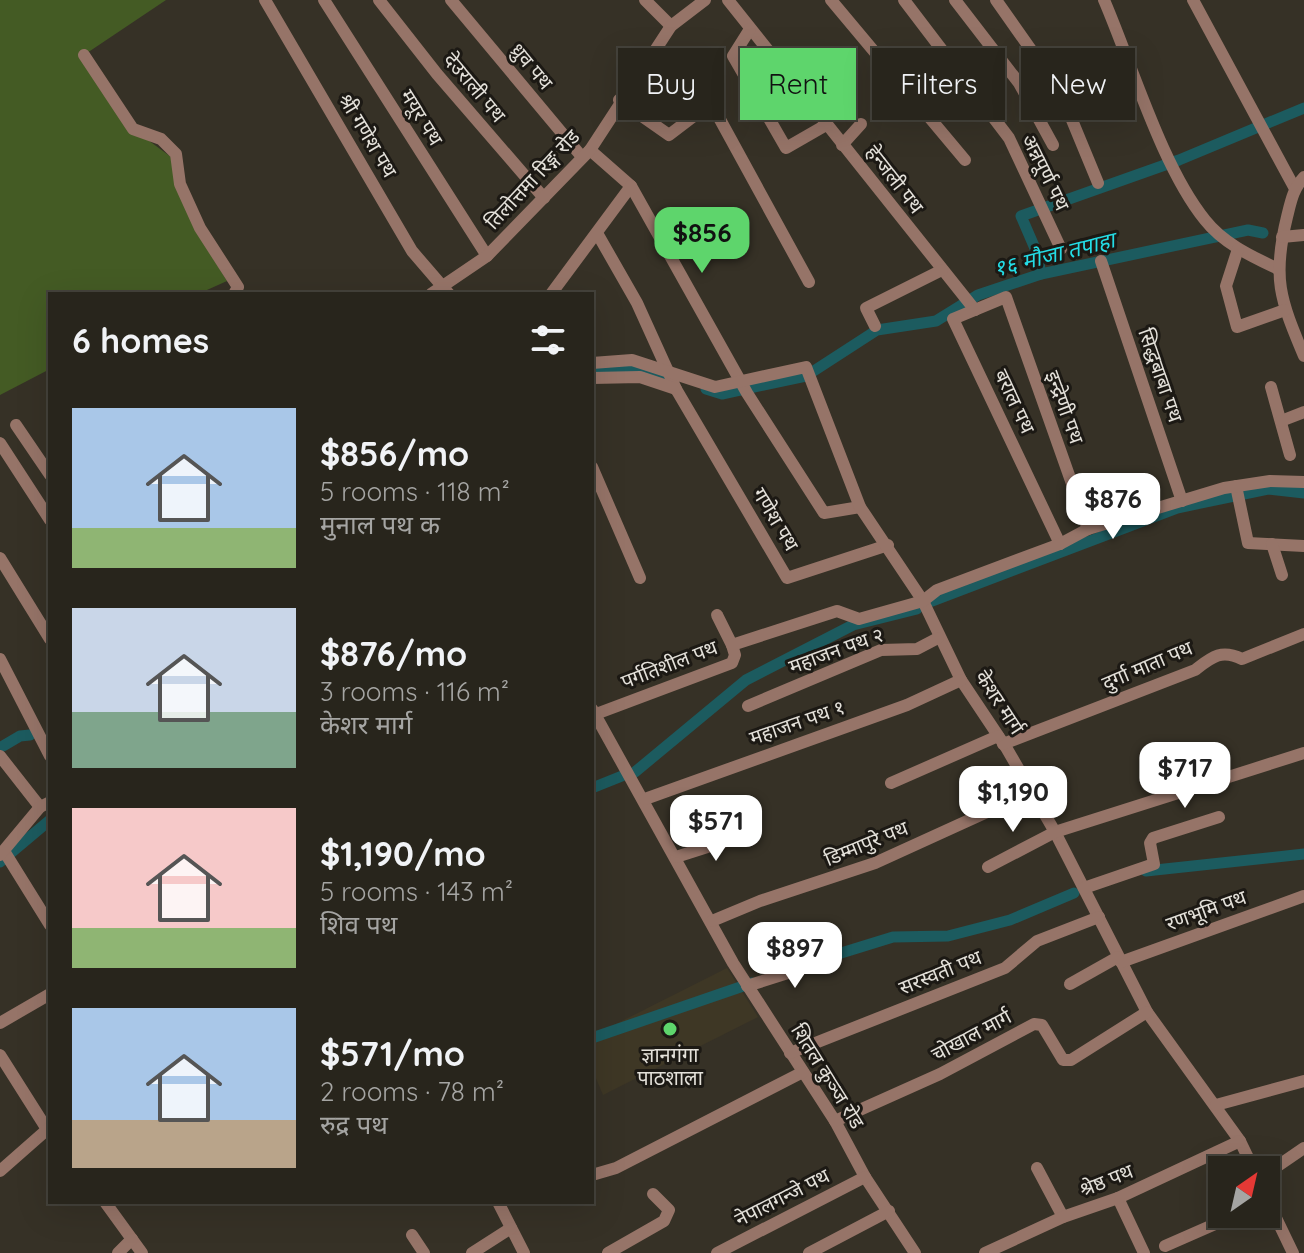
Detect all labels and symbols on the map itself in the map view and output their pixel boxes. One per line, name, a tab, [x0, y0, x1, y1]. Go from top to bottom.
street label: ध्रुव पथ	[505, 38, 559, 96]
street label: देउराली पथ	[439, 47, 512, 128]
street label: मयूर पथ	[394, 84, 449, 151]
street label: श्री गणेश पथ	[333, 88, 403, 183]
street label: तिलोत्तमा रिङ्ग रोड	[479, 124, 585, 234]
street label: अन्नपूर्ण पथ	[1016, 130, 1076, 216]
street label: हेन्जली पथ	[861, 140, 930, 219]
pin: $856	[655, 207, 749, 275]
water label: १६ मौजा तपाहा	[991, 224, 1122, 283]
street label: सिद्धबाबा पथ	[1133, 325, 1189, 426]
street label: बराल पथ	[989, 365, 1041, 438]
street label: इन्द्रेणी पथ	[1040, 367, 1090, 448]
pin: $876	[1066, 473, 1160, 541]
street label: गणेश पथ	[748, 483, 805, 556]
street label: महाजन पथ २	[785, 621, 887, 679]
street label: पर्गतिशील पथ	[617, 634, 722, 694]
street label: दुर्गा माता पथ	[1098, 634, 1198, 696]
street label: केशर मार्ग	[970, 665, 1030, 739]
street label: महाजन पथ १	[746, 694, 848, 750]
pin: $717	[1138, 742, 1232, 810]
pin: $1,190	[948, 766, 1078, 834]
pin: $571	[669, 795, 763, 863]
street label: डिम्मापुरे पथ	[820, 814, 913, 872]
street label: रणभूमि पथ	[1163, 884, 1251, 937]
pin: $897	[748, 922, 842, 990]
street label: सरस्वती पथ	[895, 944, 986, 1000]
street label: चोखाल मार्ग	[927, 1003, 1016, 1066]
street label: शितल कुञ्ज रोड	[785, 1019, 870, 1134]
marker: ज्ञानगंगा पाठशाला	[661, 1020, 679, 1038]
place label: ज्ञानगंगा पाठशाला	[637, 1042, 704, 1090]
north arrow	[1208, 1156, 1280, 1228]
street label: श्रेष्ठ पथ	[1076, 1158, 1138, 1202]
street label: नेपालगन्जे पथ	[730, 1162, 835, 1231]

